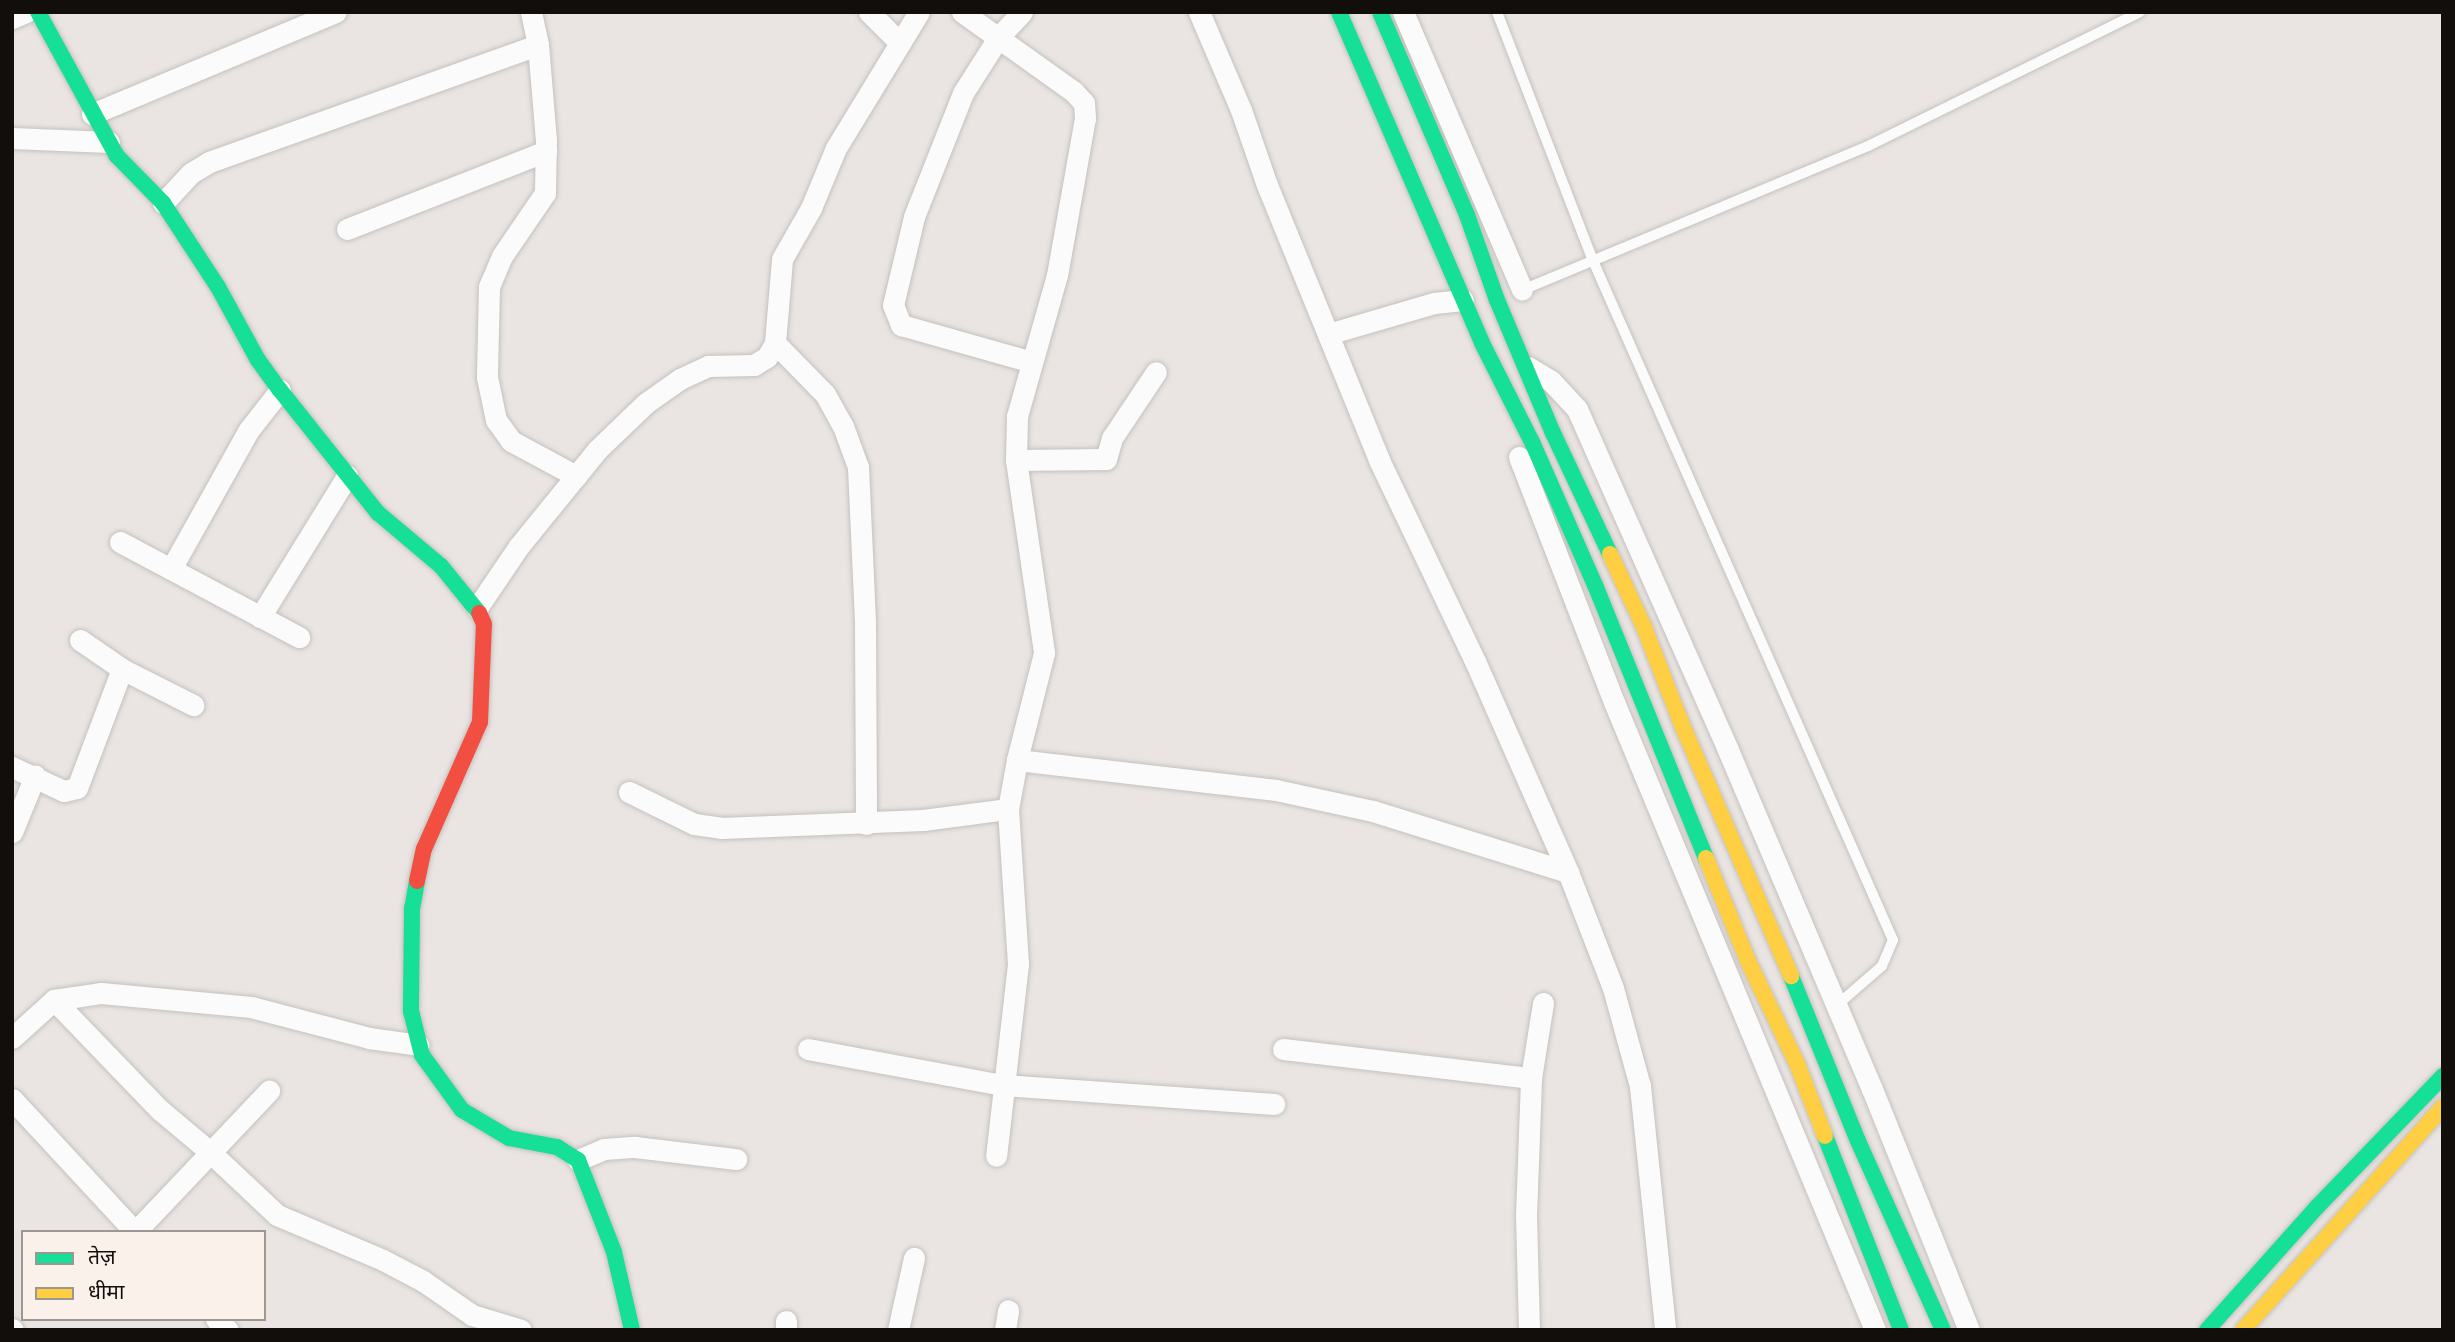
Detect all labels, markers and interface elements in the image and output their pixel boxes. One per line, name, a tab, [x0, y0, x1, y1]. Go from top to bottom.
legend	[21, 1230, 266, 1321]
text: तेज़	[88, 1245, 116, 1268]
text: धीमा	[88, 1280, 124, 1303]

